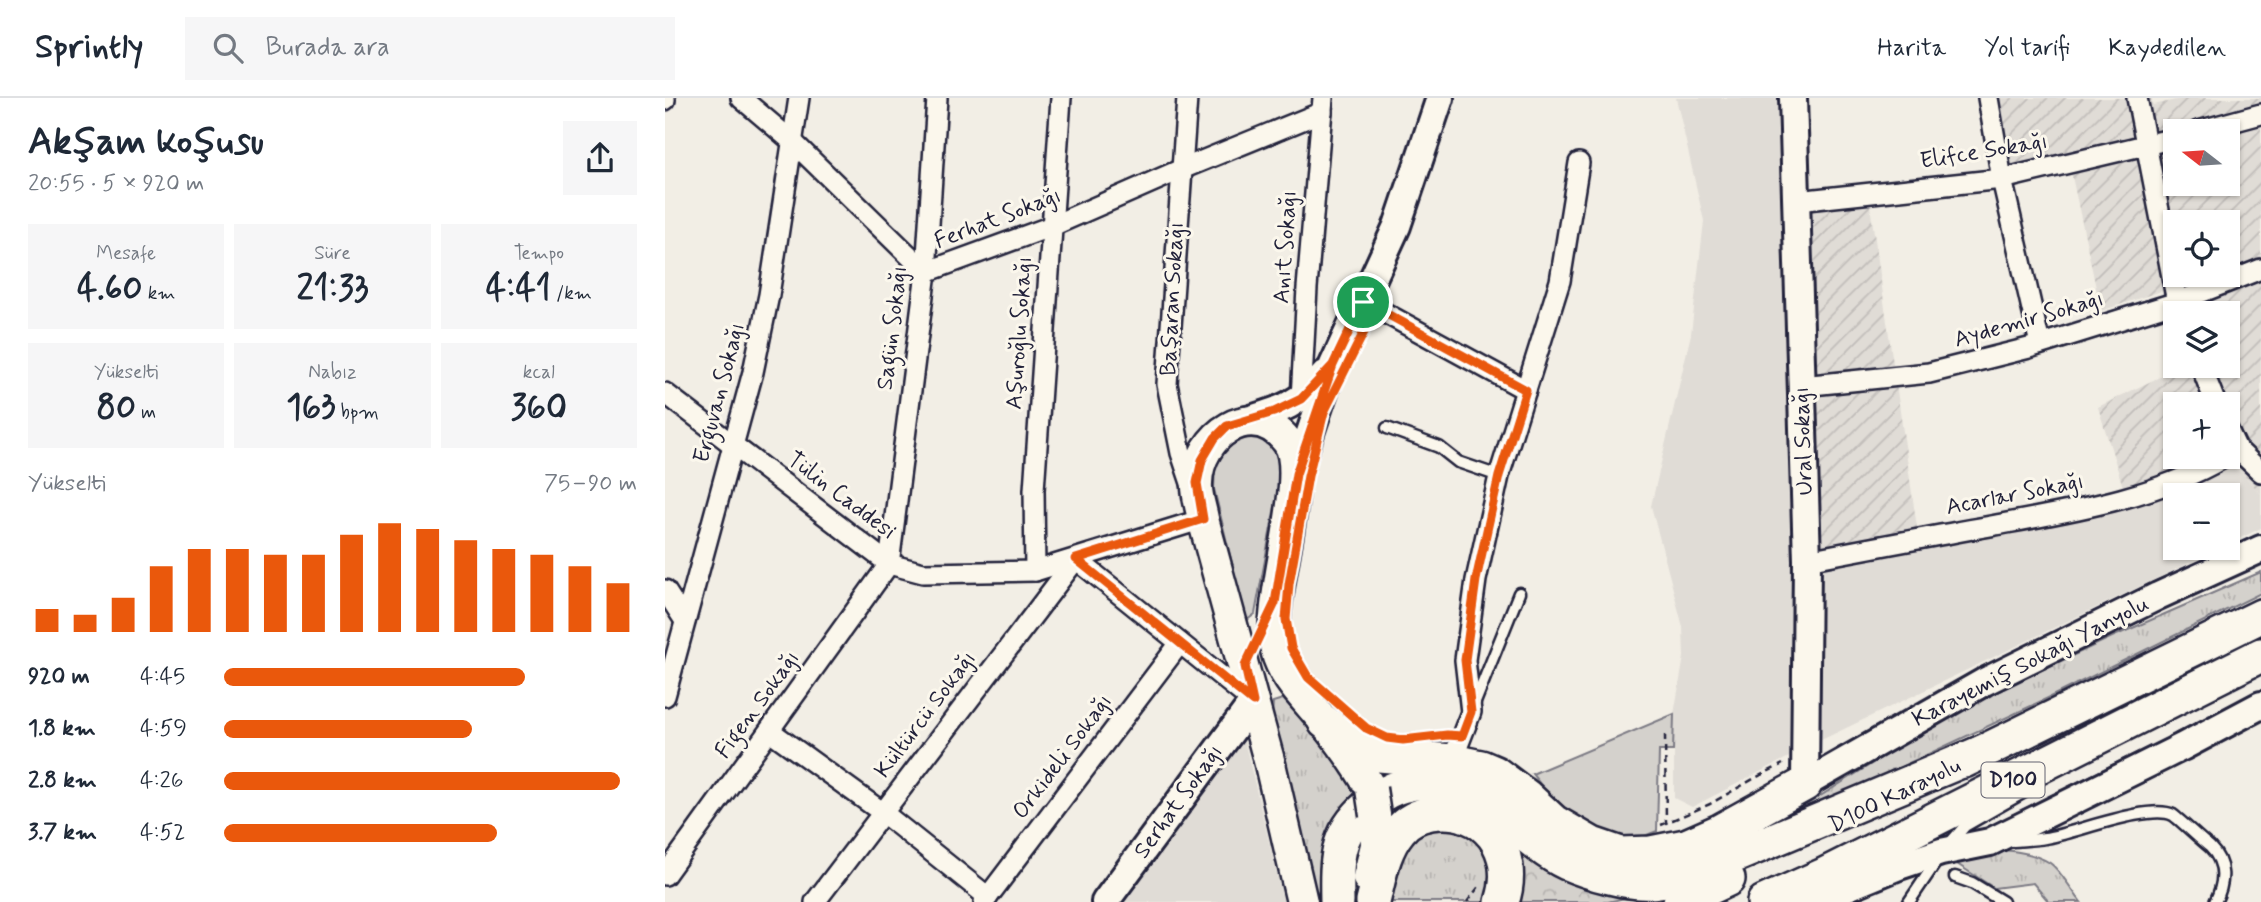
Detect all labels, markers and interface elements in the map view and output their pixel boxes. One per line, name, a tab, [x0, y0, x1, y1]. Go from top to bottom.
search box	[185, 17, 675, 80]
text: Sprintly	[35, 26, 143, 70]
icon: search	[209, 29, 247, 67]
text: Burada ara	[265, 31, 390, 65]
text: Harita	[1877, 33, 1946, 64]
text: Yol tarifi	[1984, 33, 2070, 64]
text: Kaydedilen	[2108, 33, 2226, 64]
text: Akşam koşusu	[28, 118, 264, 167]
north arrow	[2163, 119, 2240, 196]
map controls	[2163, 119, 2240, 560]
button: share	[563, 121, 637, 195]
street label: Elifce Sokağı	[1918, 127, 2050, 177]
text: 20:55 · 5 × 920 m	[28, 169, 204, 199]
street label: Ferhat Sokağı	[930, 181, 1066, 257]
street label: Anıt Sokağı	[1267, 189, 1305, 305]
button: locate	[2163, 210, 2240, 287]
street label: Başaran Sokağı	[1154, 221, 1192, 377]
text: Mesafe	[96, 241, 156, 266]
text: Süre	[314, 241, 351, 266]
text: Tempo	[514, 241, 564, 266]
street label: Aşuroğlu Sokağı	[1000, 255, 1040, 411]
street label: Sagün Sokağı	[870, 264, 917, 392]
text: 4.60	[77, 266, 143, 312]
text: 21:33	[296, 266, 369, 312]
text: 4:41	[486, 266, 551, 312]
pin	[1333, 272, 1393, 332]
text: km	[143, 281, 175, 306]
text: /km	[551, 281, 592, 306]
icon: arrive	[1344, 283, 1382, 321]
street label: Aydemir Sokağı	[1951, 284, 2107, 356]
button: layers	[2163, 301, 2240, 378]
street label: Erguvan Sokağı	[687, 320, 755, 467]
text: Yükselti	[94, 360, 158, 385]
text: Nabız	[308, 360, 357, 385]
text: kcal	[523, 360, 555, 385]
text: 80	[96, 385, 136, 431]
text: 163	[286, 385, 335, 431]
text: 360	[511, 385, 567, 431]
street label: Ural Sokağı	[1787, 386, 1821, 496]
button: +	[2163, 392, 2240, 469]
text: m	[136, 400, 156, 425]
text: bpm	[335, 400, 379, 425]
street label: Tülin Caddesi	[780, 445, 902, 547]
street label: Acarlar Sokağı	[1944, 467, 2086, 523]
text: Yükselti	[28, 469, 106, 499]
text: 75–90 m	[544, 469, 637, 499]
button: −	[2163, 483, 2240, 560]
street label: Karayemiş Sokağı Yanyolu	[1908, 589, 2154, 735]
street label: Figen Sokağı	[709, 645, 809, 766]
street label: Kültürcü Sokağı	[868, 645, 984, 785]
text: 920 m	[28, 662, 90, 692]
text: 4:45	[140, 662, 185, 692]
street label: Orkideli Sokağı	[1006, 688, 1120, 826]
text: 1.8 km	[28, 714, 96, 744]
text: 4:59	[140, 714, 187, 744]
street label: Serhat Sokağı	[1127, 739, 1231, 865]
street label: D100 Karayolu	[1824, 751, 1966, 841]
road number: D100	[1981, 762, 2045, 798]
text: 2.8 km	[28, 766, 97, 796]
text: 4:26	[140, 766, 184, 796]
text: 3.7 km	[28, 818, 97, 848]
text: 4:52	[140, 818, 185, 848]

